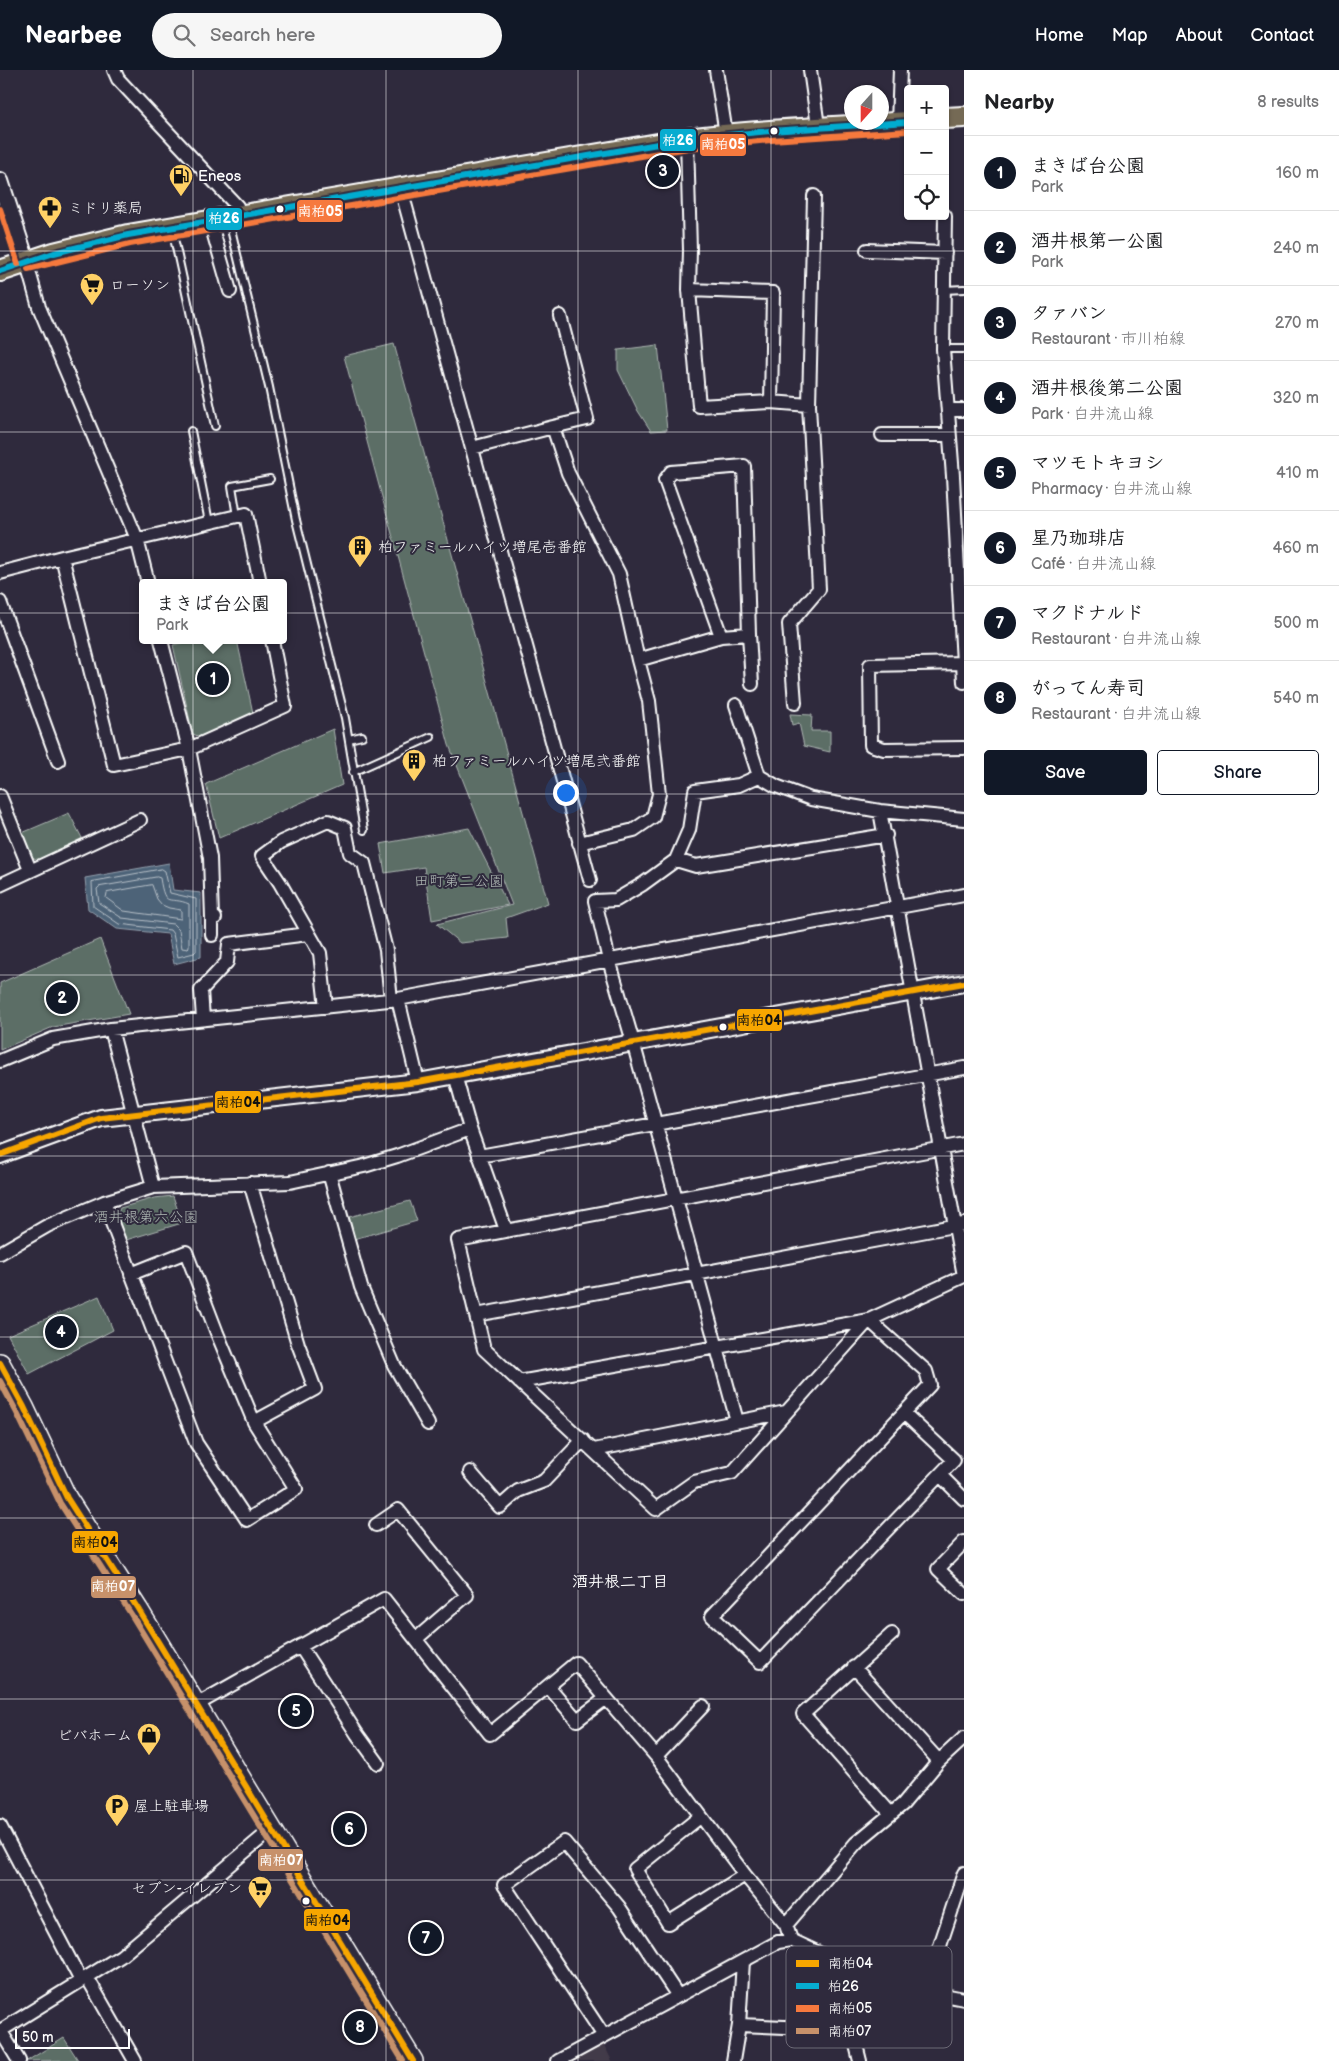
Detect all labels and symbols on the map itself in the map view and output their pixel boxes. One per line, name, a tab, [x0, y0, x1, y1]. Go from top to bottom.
north arrow	[844, 85, 889, 130]
unlabelled marker	[769, 126, 779, 136]
line badge: 柏26	[659, 128, 697, 152]
text: 柏26	[663, 132, 693, 149]
line badge: 南柏05	[699, 133, 747, 157]
text: 南柏05	[701, 136, 745, 153]
pin: 3	[647, 152, 679, 190]
fuel station icon: Eneos	[168, 163, 194, 197]
place label: Eneos	[198, 167, 242, 186]
pharmacy icon: ミドリ薬局	[37, 195, 63, 229]
place label: ミドリ薬局	[68, 199, 143, 218]
line badge: 南柏05	[296, 199, 344, 223]
text: 南柏05	[298, 203, 342, 220]
unlabelled marker	[275, 204, 285, 214]
line badge: 柏26	[205, 207, 243, 231]
text: 柏26	[209, 210, 239, 227]
supermarket icon: ローソン	[79, 272, 105, 306]
place label: ローソン	[110, 276, 170, 295]
building icon: 柏ファミールハイツ増尾壱番館	[347, 534, 373, 568]
place label: 柏ファミールハイツ増尾壱番館	[378, 538, 587, 557]
pin: 1	[197, 660, 229, 698]
building icon: 柏ファミールハイツ増尾弐番館	[401, 748, 427, 782]
place label: 柏ファミールハイツ増尾弐番館	[432, 752, 641, 771]
your location	[553, 780, 579, 806]
park label: 田町第二公園	[414, 872, 504, 891]
pin: 2	[46, 979, 78, 1017]
line badge: 南柏04	[736, 1008, 783, 1032]
text: 南柏04	[737, 1012, 782, 1029]
unlabelled marker	[718, 1022, 728, 1032]
line badge: 南柏04	[214, 1090, 262, 1114]
text: 南柏04	[216, 1094, 261, 1111]
park label: 酒井根第六公園	[93, 1208, 199, 1227]
pin: 4	[45, 1313, 77, 1351]
line badge: 南柏04	[71, 1530, 119, 1554]
text: 南柏04	[73, 1534, 118, 1551]
district label: 酒井根二丁目	[572, 1573, 668, 1592]
line badge: 南柏07	[90, 1575, 137, 1599]
text: 南柏07	[91, 1578, 135, 1595]
pin: 5	[280, 1692, 312, 1730]
shop icon: ビバホーム	[136, 1722, 162, 1756]
place label: ビバホーム	[58, 1726, 132, 1745]
parking icon: 屋上駐車場	[104, 1793, 130, 1827]
place label: 屋上駐車場	[134, 1797, 209, 1816]
pin: 6	[333, 1810, 365, 1848]
line badge: 南柏07	[257, 1848, 304, 1872]
text: 南柏07	[259, 1852, 303, 1869]
supermarket icon: セブン-イレブン	[247, 1875, 273, 1909]
place label: セブン-イレブン	[132, 1879, 242, 1898]
unlabelled marker	[301, 1896, 311, 1906]
line badge: 南柏04	[303, 1908, 351, 1932]
text: 南柏04	[305, 1912, 350, 1929]
pin: 7	[410, 1919, 442, 1957]
legend	[786, 1946, 952, 2048]
text: 南柏04	[828, 1955, 873, 1972]
text: 柏26	[828, 1978, 859, 1995]
text: 南柏05	[828, 2000, 872, 2017]
pin: 8	[344, 2008, 376, 2046]
text: 南柏07	[828, 2023, 871, 2040]
scale bar	[15, 2026, 130, 2049]

